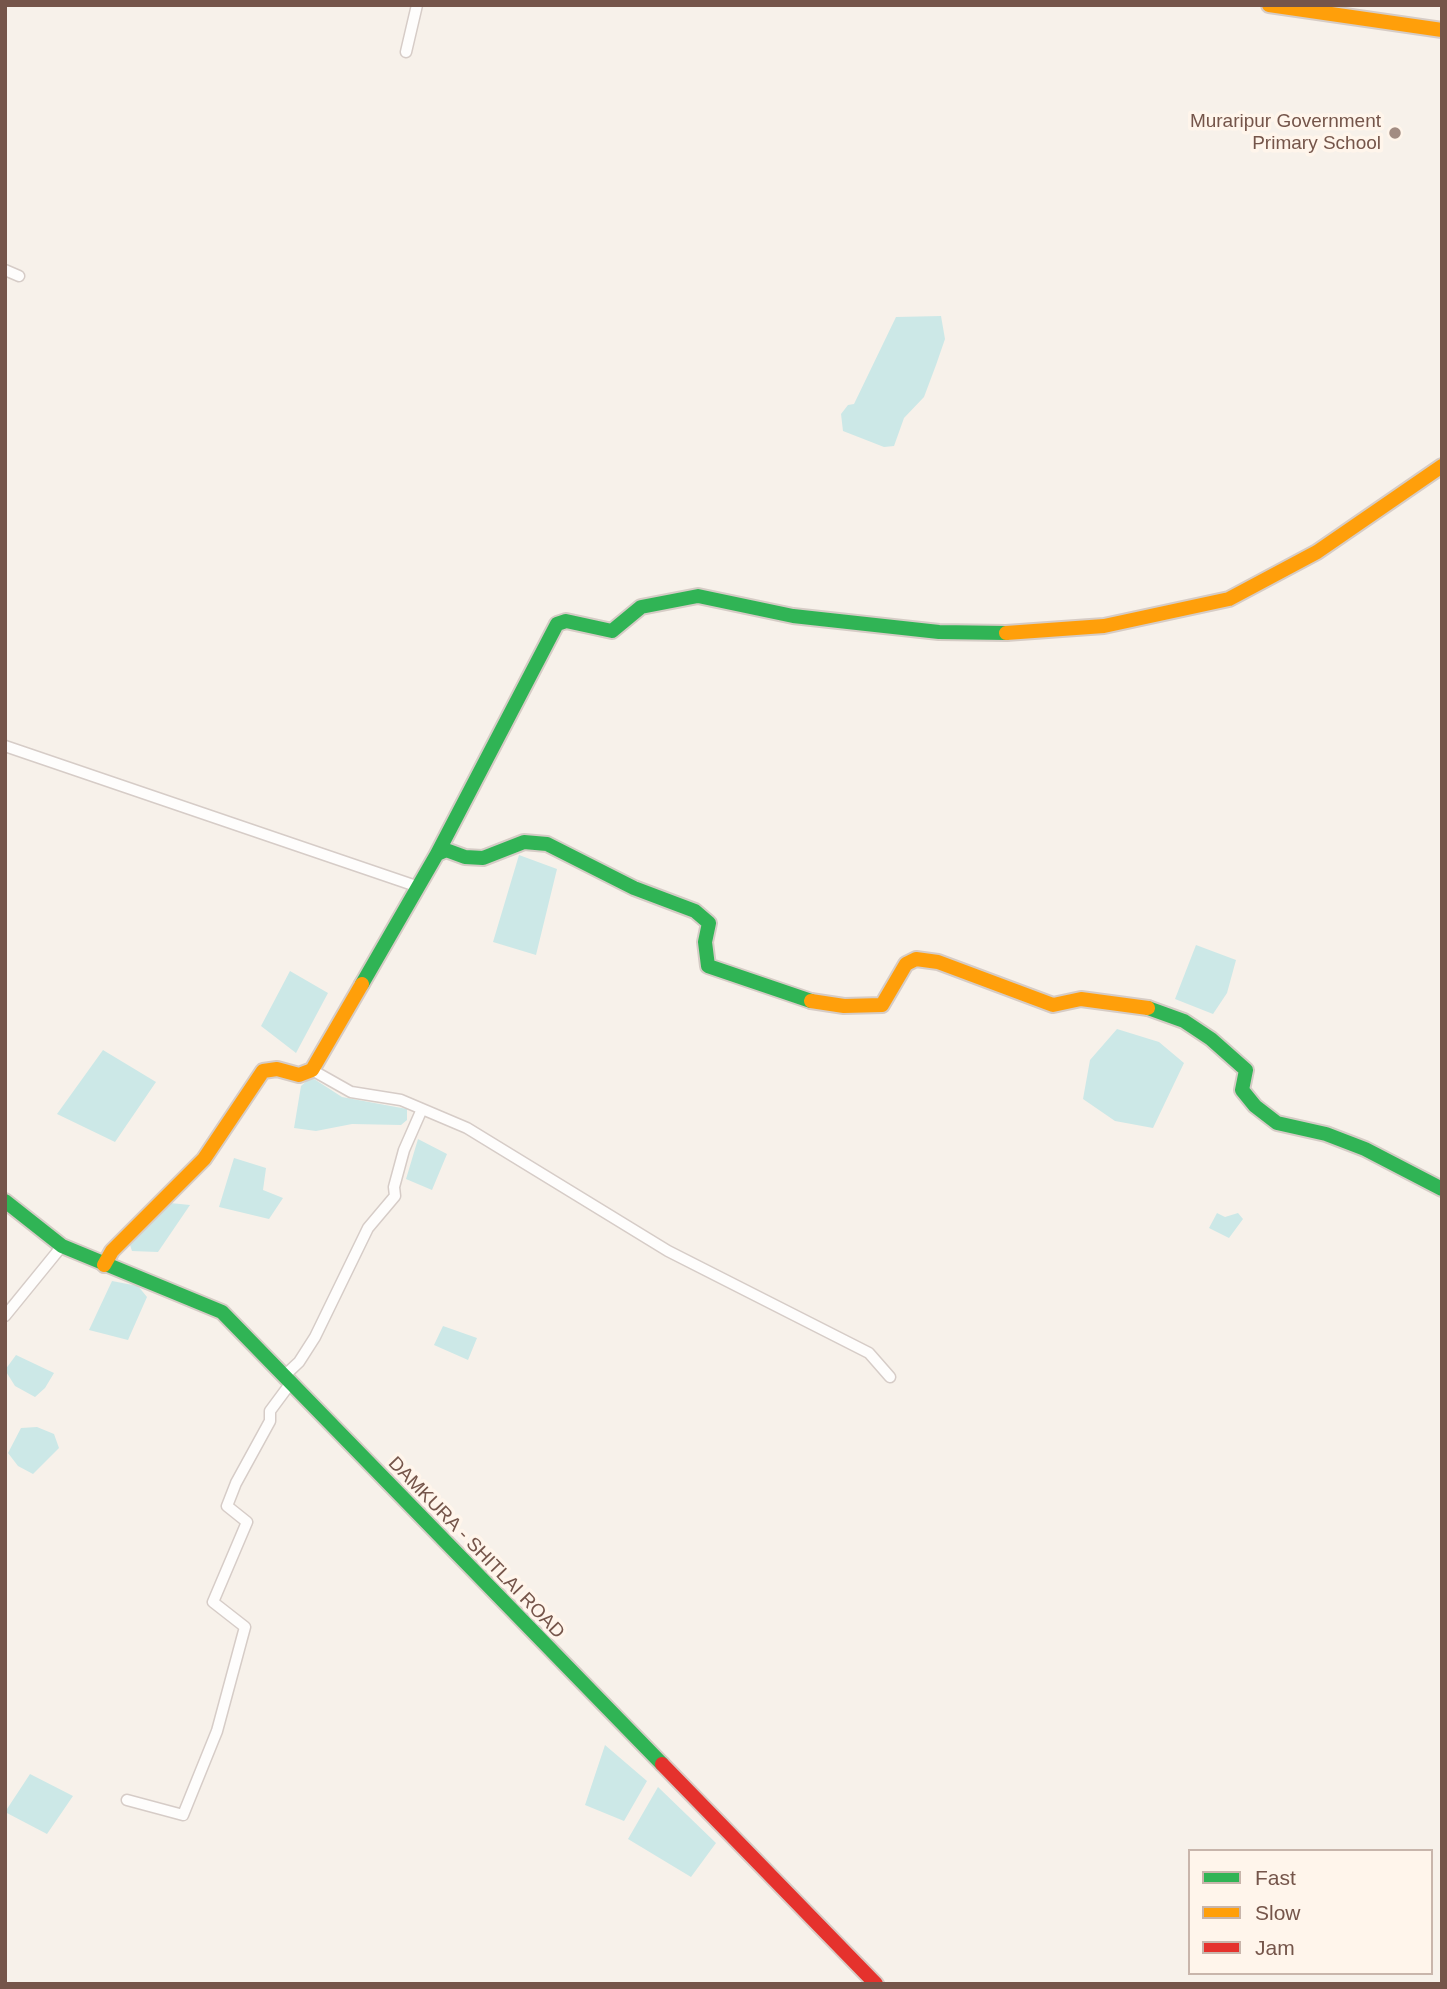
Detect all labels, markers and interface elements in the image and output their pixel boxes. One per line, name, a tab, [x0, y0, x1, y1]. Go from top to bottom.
place label: Muraripur Government Primary School	[1190, 111, 1381, 155]
marker: Muraripur Government Primary School	[1387, 125, 1403, 141]
street label: DAMKURA - SHITLAI ROAD	[383, 1452, 569, 1644]
legend	[1188, 1849, 1433, 1975]
text: Fast	[1255, 1866, 1296, 1889]
text: Slow	[1255, 1901, 1301, 1924]
text: Jam	[1255, 1936, 1295, 1959]

